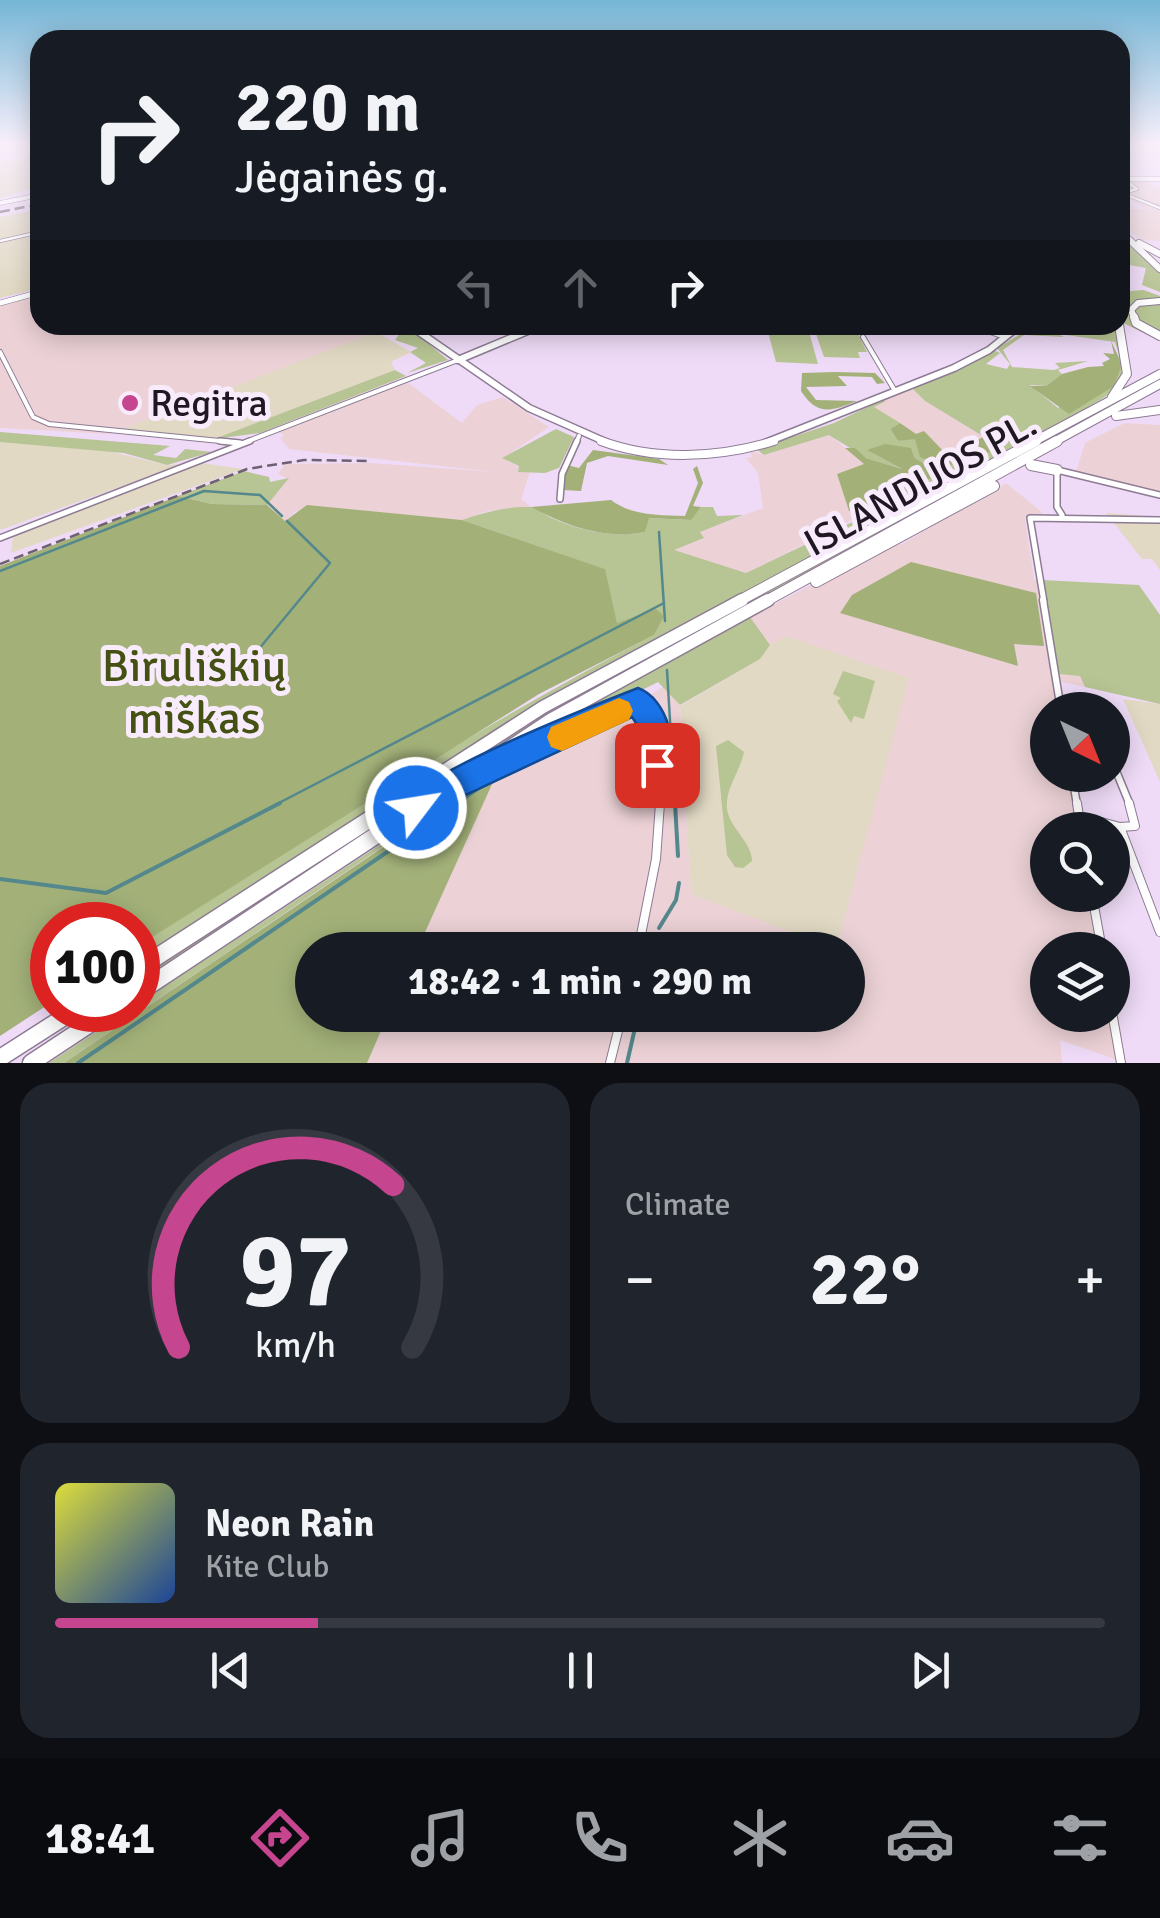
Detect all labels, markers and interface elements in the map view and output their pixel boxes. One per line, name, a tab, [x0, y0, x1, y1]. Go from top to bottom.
text: 220 m	[235, 64, 420, 150]
icon: right	[70, 70, 200, 200]
text: Jėgainės g.	[235, 150, 449, 205]
icon: left	[448, 260, 503, 315]
icon: ahead	[553, 260, 608, 315]
icon: right	[658, 260, 713, 315]
place label: Regitra	[150, 380, 268, 427]
marker: Regitra	[119, 392, 141, 414]
street label: ISLANDIJOS PL.	[796, 400, 1045, 567]
park label: Biruliškių miškas	[102, 639, 286, 746]
north arrow	[1030, 692, 1130, 792]
map controls	[1030, 692, 1130, 1032]
pin	[615, 723, 700, 808]
icon: arrive	[630, 738, 685, 793]
position arrow	[364, 756, 468, 860]
button: search	[1030, 812, 1130, 912]
speed limit sign: 100	[30, 902, 160, 1032]
button: layers	[1030, 932, 1130, 1032]
text: 18:42 · 1 min · 290 m	[408, 958, 752, 1005]
text: Climate	[625, 1185, 731, 1224]
text: 97	[239, 1207, 351, 1335]
text: 22°	[810, 1233, 921, 1326]
text: −	[625, 1246, 655, 1314]
text: +	[1075, 1246, 1105, 1314]
text: km/h	[255, 1323, 335, 1367]
text: Neon Rain	[205, 1500, 374, 1547]
text: Kite Club	[205, 1547, 329, 1586]
icon: previous	[203, 1643, 258, 1698]
icon: pause	[553, 1643, 608, 1698]
icon: next	[903, 1643, 958, 1698]
icon: directions	[245, 1803, 315, 1873]
icon: music	[405, 1803, 475, 1873]
icon: phone	[565, 1803, 635, 1873]
icon: climate	[725, 1803, 795, 1873]
icon: car	[885, 1803, 955, 1873]
icon: filters	[1045, 1803, 1115, 1873]
text: 18:41	[45, 1811, 155, 1866]

